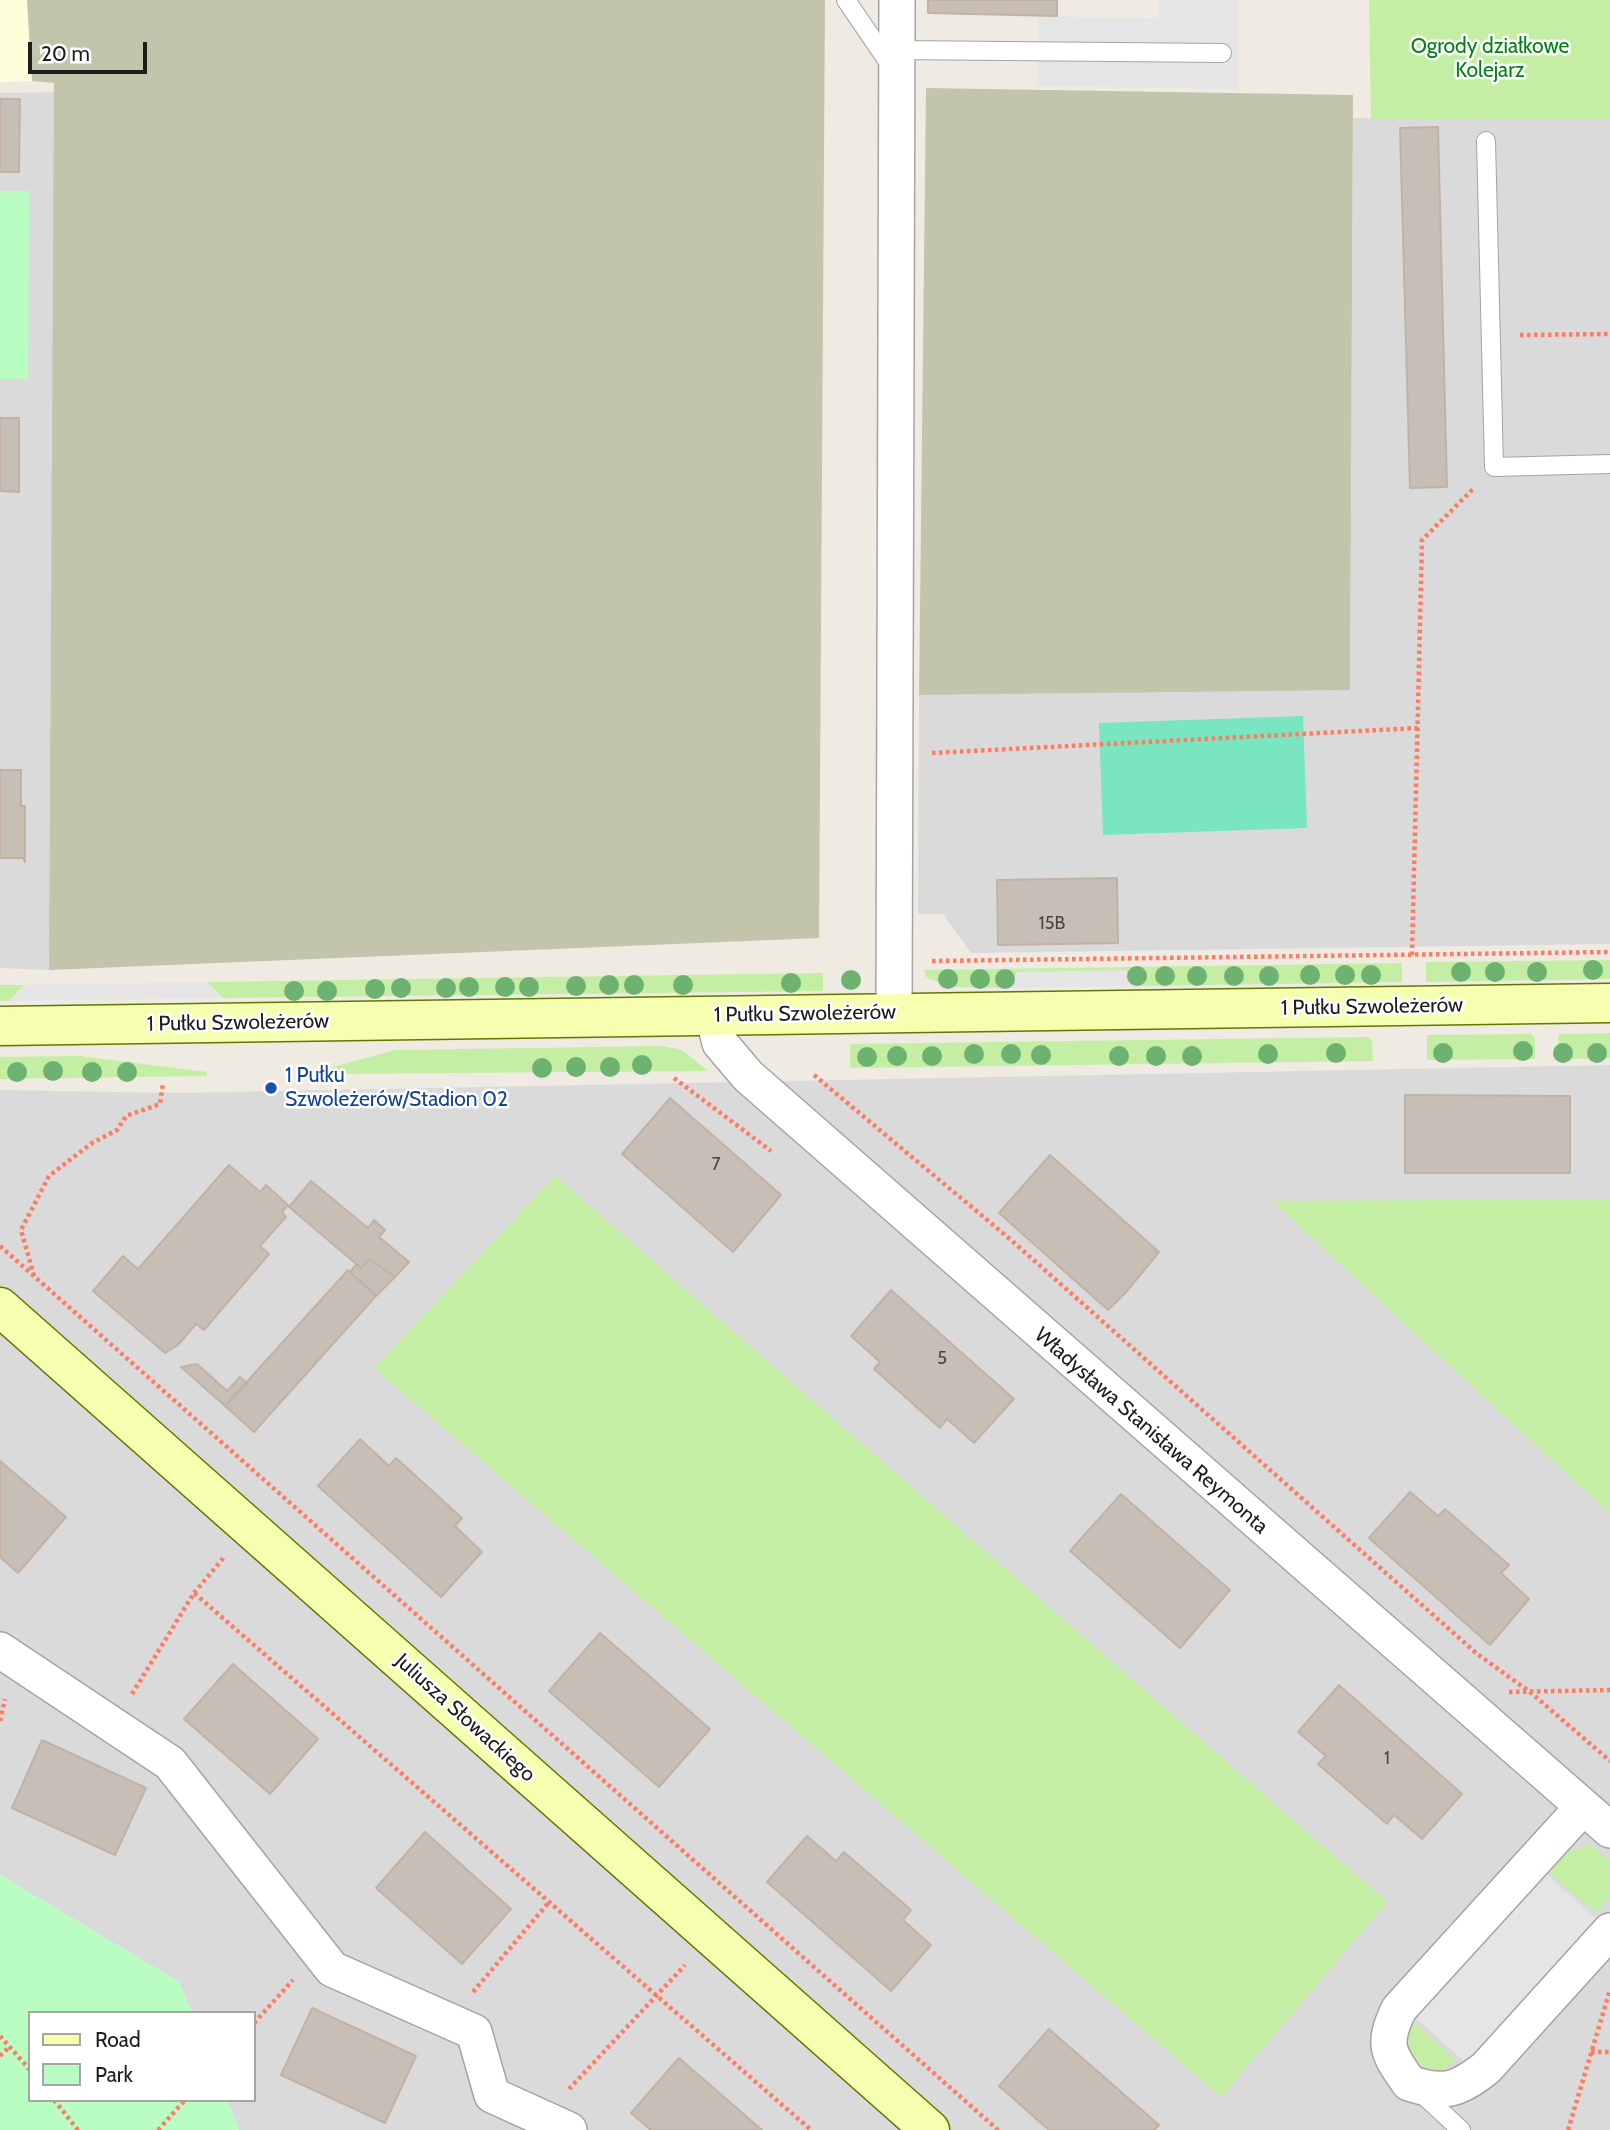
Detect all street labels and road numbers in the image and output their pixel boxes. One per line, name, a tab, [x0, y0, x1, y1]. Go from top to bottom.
street label: 1 Pułku Szwoleżerów	[1281, 993, 1463, 1021]
street label: 1 Pułku Szwoleżerów	[714, 1000, 896, 1028]
street label: 1 Pułku Szwoleżerów	[147, 1009, 329, 1037]
street label: Władysława Stanisława Reymonta	[1029, 1323, 1273, 1539]
street label: Juliusza Słowackiego	[390, 1648, 540, 1788]

